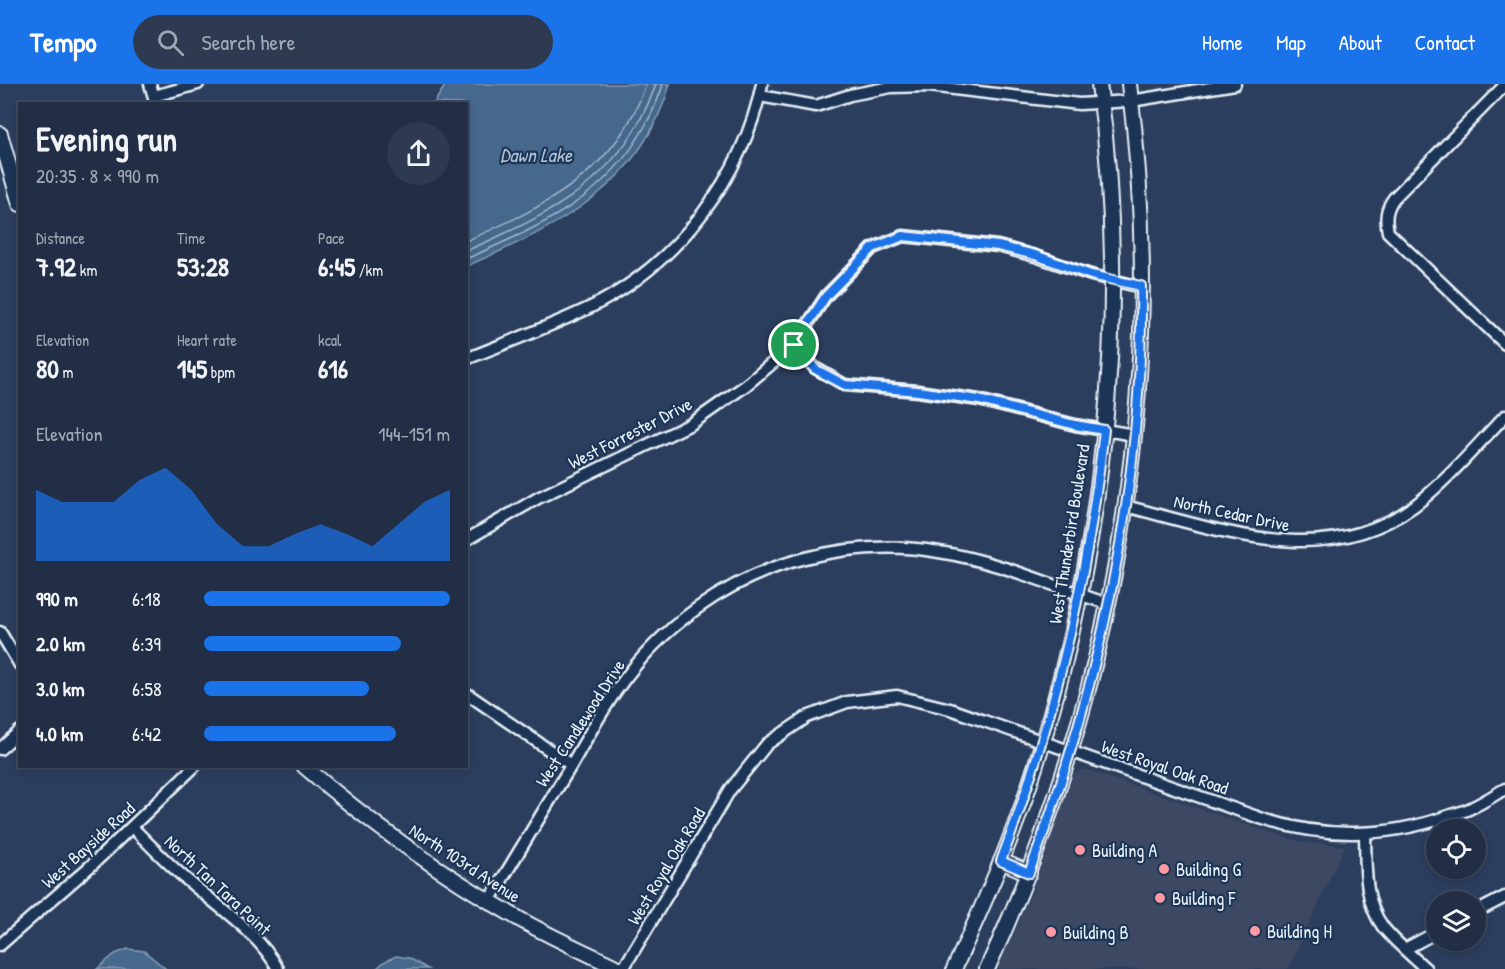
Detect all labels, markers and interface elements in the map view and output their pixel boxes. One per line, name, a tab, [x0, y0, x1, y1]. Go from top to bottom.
search box	[133, 15, 553, 69]
text: Tempo	[30, 23, 97, 61]
icon: search	[154, 26, 187, 59]
text: Search here	[202, 27, 296, 57]
text: Home	[1202, 28, 1243, 57]
text: Map	[1276, 28, 1306, 57]
text: About	[1339, 28, 1382, 57]
text: Contact	[1415, 28, 1475, 57]
text: Evening run	[36, 117, 177, 161]
button: share	[387, 122, 450, 185]
water label: Dawn Lake	[500, 141, 573, 168]
text: 20:35 · 8 × 990 m	[36, 162, 159, 189]
text: Distance	[36, 227, 85, 249]
text: Time	[177, 227, 205, 249]
text: Pace	[318, 227, 345, 249]
text: 7.92	[36, 249, 76, 284]
text: 53:28	[177, 249, 229, 284]
text: 6:45	[318, 249, 355, 284]
text: km	[76, 259, 97, 281]
text: /km	[355, 259, 383, 281]
pin	[768, 319, 819, 370]
icon: arrive	[777, 328, 810, 361]
text: Elevation	[36, 329, 89, 351]
text: Heart rate	[177, 329, 237, 351]
text: kcal	[318, 329, 341, 351]
text: 80	[36, 351, 59, 386]
text: 145	[177, 351, 207, 386]
text: 616	[318, 351, 348, 386]
text: m	[59, 361, 73, 383]
text: bpm	[207, 361, 235, 383]
street label: West Forrester Drive	[564, 391, 696, 475]
text: Elevation	[36, 420, 102, 447]
text: 144–151 m	[378, 420, 450, 447]
street label: West Thunderbird Boulevard	[1042, 443, 1096, 625]
street label: North Cedar Drive	[1172, 489, 1292, 537]
text: 990 m	[36, 585, 78, 612]
text: 6:18	[132, 585, 161, 612]
text: 2.0 km	[36, 630, 85, 657]
text: 6:39	[132, 630, 161, 657]
street label: West Candlewood Drive	[529, 654, 631, 792]
text: 3.0 km	[36, 675, 85, 702]
text: 6:58	[132, 675, 162, 702]
text: 4.0 km	[36, 720, 83, 747]
text: 6:42	[132, 720, 161, 747]
street label: West Royal Oak Road	[1098, 734, 1232, 800]
street label: West Bayside Road	[36, 796, 140, 894]
street label: West Royal Oak Road	[621, 803, 711, 929]
street label: North 103rd Avenue	[404, 818, 526, 908]
map controls	[1426, 819, 1486, 951]
button: locate	[1426, 819, 1486, 879]
street label: North Tan Tara Point	[159, 829, 277, 942]
place label: Building A	[1092, 838, 1157, 863]
marker: Building A	[1073, 843, 1087, 857]
place label: Building G	[1176, 857, 1241, 882]
marker: Building G	[1157, 862, 1171, 876]
place label: Building F	[1172, 886, 1236, 911]
marker: Building F	[1153, 891, 1167, 905]
button: layers	[1426, 891, 1486, 951]
place label: Building H	[1267, 919, 1332, 944]
place label: Building B	[1063, 920, 1129, 945]
marker: Building H	[1248, 924, 1262, 938]
marker: Building B	[1044, 925, 1058, 939]

